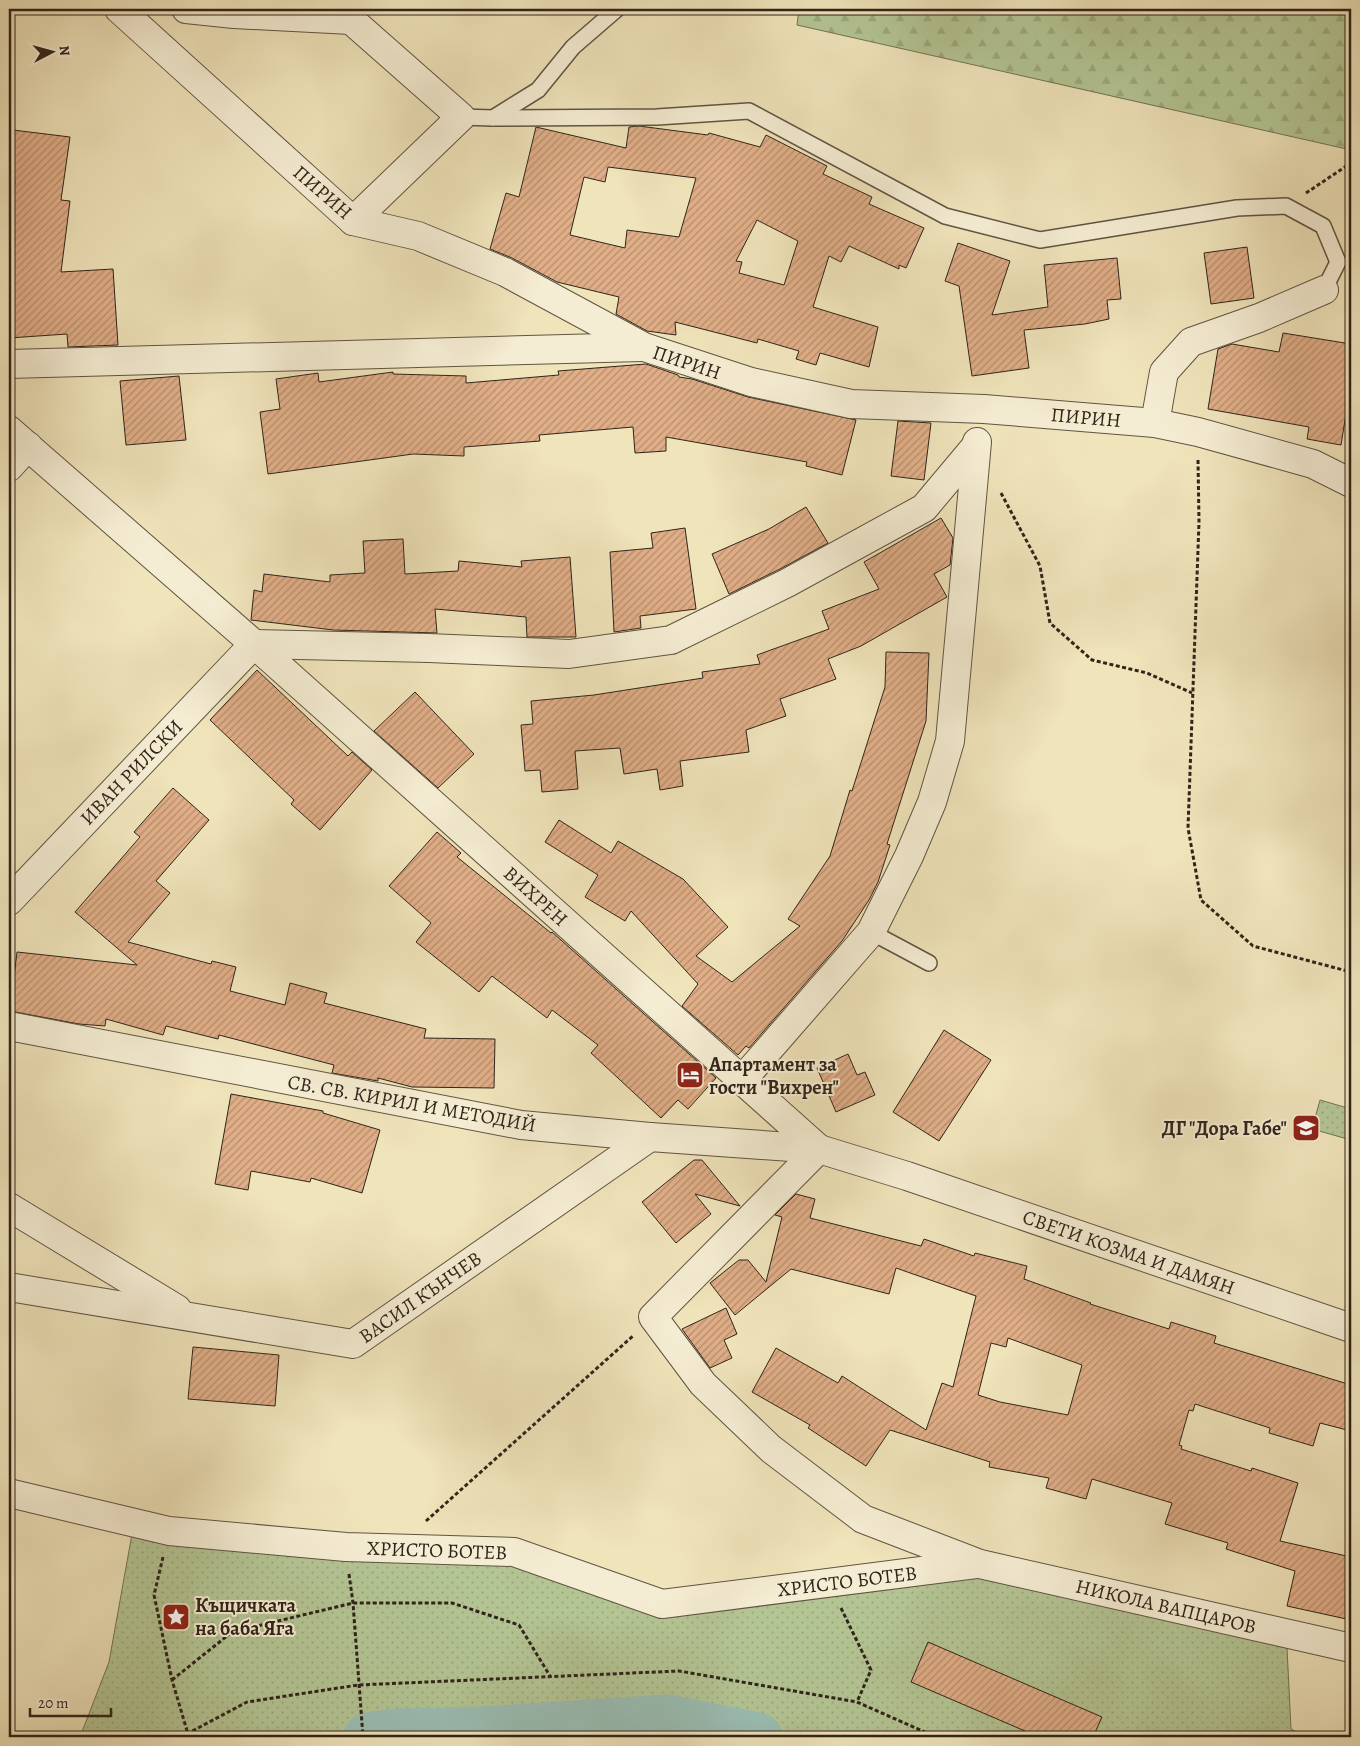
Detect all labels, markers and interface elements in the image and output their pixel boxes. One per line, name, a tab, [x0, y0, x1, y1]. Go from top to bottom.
north arrow	[28, 28, 78, 78]
text: N	[54, 45, 74, 57]
street label: ПИРИН	[287, 159, 358, 226]
street label: ПИРИН	[649, 339, 725, 386]
street label: ПИРИН	[1050, 401, 1122, 434]
street label: ИВАН РИЛСКИ	[74, 714, 189, 831]
street label: ВИХРЕН	[498, 860, 574, 933]
place label: Апартамент за гости "Вихрен"	[708, 1051, 839, 1101]
hotel icon: Апартамент за гости "Вихрен"	[675, 1060, 705, 1090]
street label: СВ. СВ. КИРИЛ И МЕТОДИЙ	[285, 1068, 538, 1139]
school or university icon: ДГ "Дора Габе"	[1291, 1113, 1321, 1143]
place label: ДГ "Дора Габе"	[1162, 1115, 1287, 1142]
street label: СВЕТИ КОЗМА И ДАМЯН	[1019, 1203, 1239, 1302]
street label: ВАСИЛ КЪНЧЕВ	[354, 1245, 487, 1350]
street label: ХРИСТО БОТЕВ	[366, 1535, 508, 1566]
street label: ХРИСТО БОТЕВ	[776, 1560, 918, 1603]
street label: НИКОЛА ВАПЦАРОВ	[1073, 1573, 1259, 1640]
place label: Къщичката на баба Яга	[195, 1592, 297, 1642]
place icon: Къщичката на баба Яга	[161, 1602, 191, 1632]
scale bar	[30, 1686, 111, 1718]
text: 20 m	[38, 1693, 69, 1713]

